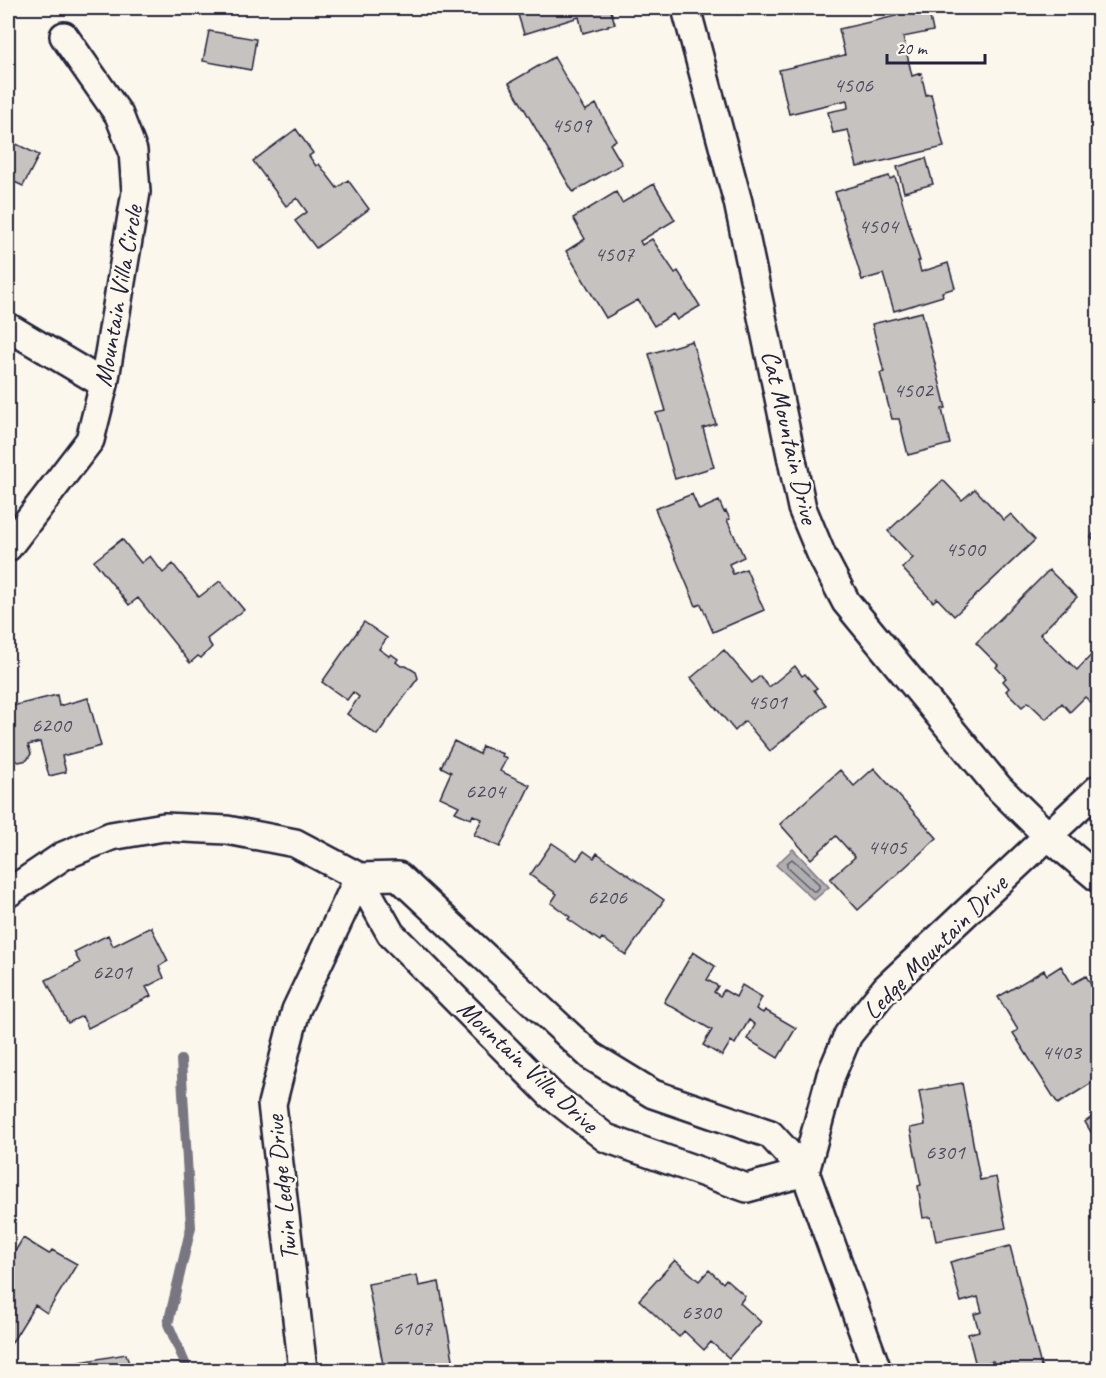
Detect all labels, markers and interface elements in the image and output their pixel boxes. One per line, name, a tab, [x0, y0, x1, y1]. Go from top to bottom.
scale bar	[887, 27, 984, 65]
text: 20 m	[896, 37, 929, 59]
house number: 4506	[833, 71, 874, 99]
house number: 4509	[551, 111, 593, 139]
street label: Mountain Villa Circle	[86, 201, 150, 389]
house number: 4504	[858, 212, 900, 240]
house number: 4507	[594, 240, 635, 268]
street label: Cat Mountain Drive	[754, 347, 827, 529]
house number: 4502	[893, 376, 935, 404]
house number: 4500	[945, 535, 987, 563]
house number: 4501	[747, 688, 788, 716]
house number: 6200	[31, 711, 73, 739]
house number: 6204	[465, 777, 507, 805]
house number: 4405	[867, 833, 908, 861]
street label: Ledge Mountain Drive	[856, 867, 1015, 1026]
house number: 6206	[587, 883, 628, 911]
house number: 6201	[92, 958, 133, 986]
street label: Mountain Villa Drive	[450, 992, 607, 1141]
house number: 4403	[1041, 1038, 1083, 1066]
street label: Twin Ledge Drive	[258, 1112, 306, 1262]
house number: 6301	[925, 1138, 966, 1166]
house number: 6300	[681, 1298, 723, 1326]
house number: 6107	[392, 1314, 433, 1342]

